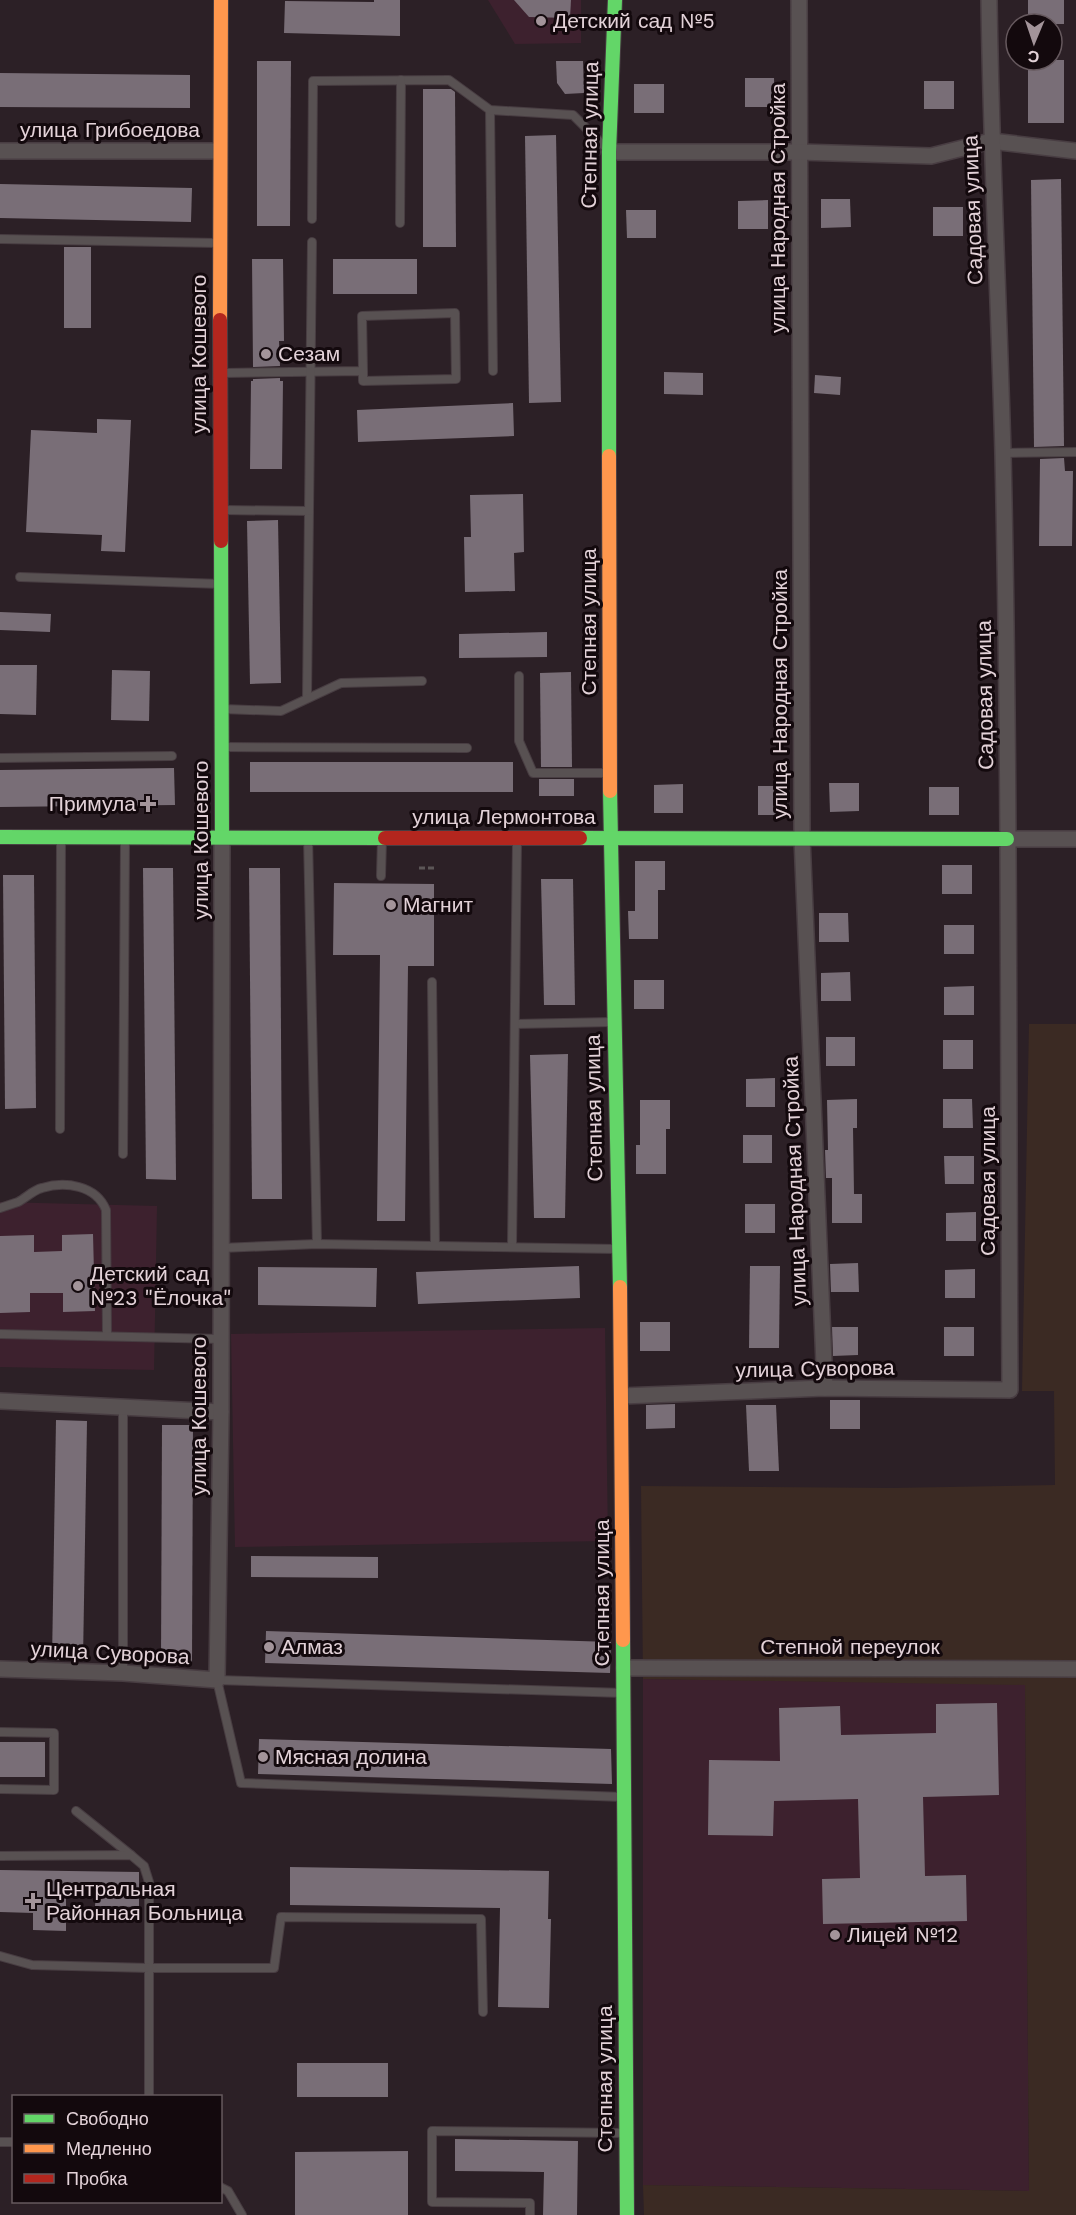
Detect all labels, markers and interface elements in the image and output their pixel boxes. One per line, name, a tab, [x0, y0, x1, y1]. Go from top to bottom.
place label: Детский сад №5	[553, 8, 715, 33]
north arrow	[1004, 12, 1064, 72]
marker: Детский сад №5	[534, 14, 548, 28]
text: С	[1027, 47, 1040, 66]
street label: Степная улица	[576, 61, 603, 209]
street label: улица Народная Стройка	[765, 83, 790, 333]
street label: улица Грибоедова	[20, 117, 200, 142]
street label: Садовая улица	[957, 134, 988, 285]
street label: улица Кошевого	[186, 275, 211, 433]
place label: Сезам	[278, 341, 340, 366]
marker: Сезам	[259, 347, 273, 361]
street label: Степная улица	[576, 548, 601, 696]
street label: улица Народная Стройка	[767, 569, 792, 819]
street label: Садовая улица	[971, 620, 998, 770]
street label: улица Кошевого	[188, 761, 213, 919]
place label: Примула	[49, 791, 136, 816]
marker: Примула	[141, 797, 155, 811]
street label: улица Лермонтова	[412, 804, 596, 829]
place label: Магнит	[403, 892, 473, 917]
marker: Магнит	[384, 898, 398, 912]
street label: Степная улица	[580, 1034, 607, 1182]
street label: улица Народная Стройка	[778, 1055, 811, 1306]
street label: Садовая улица	[975, 1106, 1000, 1256]
place label: Детский сад №23 "Ёлочка"	[90, 1261, 232, 1310]
marker: Детский сад №23 "Ёлочка"	[71, 1279, 85, 1293]
street label: улица Кошевого	[186, 1337, 211, 1495]
street label: улица Суворова	[735, 1355, 895, 1382]
street label: Степная улица	[589, 1519, 614, 1667]
place label: Алмаз	[281, 1634, 343, 1659]
street label: Степной переулок	[760, 1634, 940, 1659]
street label: улица Суворова	[30, 1636, 190, 1669]
marker: Алмаз	[262, 1640, 276, 1654]
place label: Мясная долина	[275, 1744, 427, 1769]
marker: Мясная долина	[256, 1750, 270, 1764]
place label: Центральная Районная Больница	[46, 1876, 243, 1925]
marker: Центральная Районная Больница	[24, 1892, 42, 1910]
place label: Лицей №12	[847, 1922, 958, 1947]
marker: Лицей №12	[828, 1928, 842, 1942]
street label: Степная улица	[592, 2005, 617, 2153]
legend	[12, 2095, 222, 2203]
text: Свободно	[66, 2108, 149, 2129]
text: Медленно	[66, 2138, 152, 2159]
text: Пробка	[66, 2168, 129, 2189]

